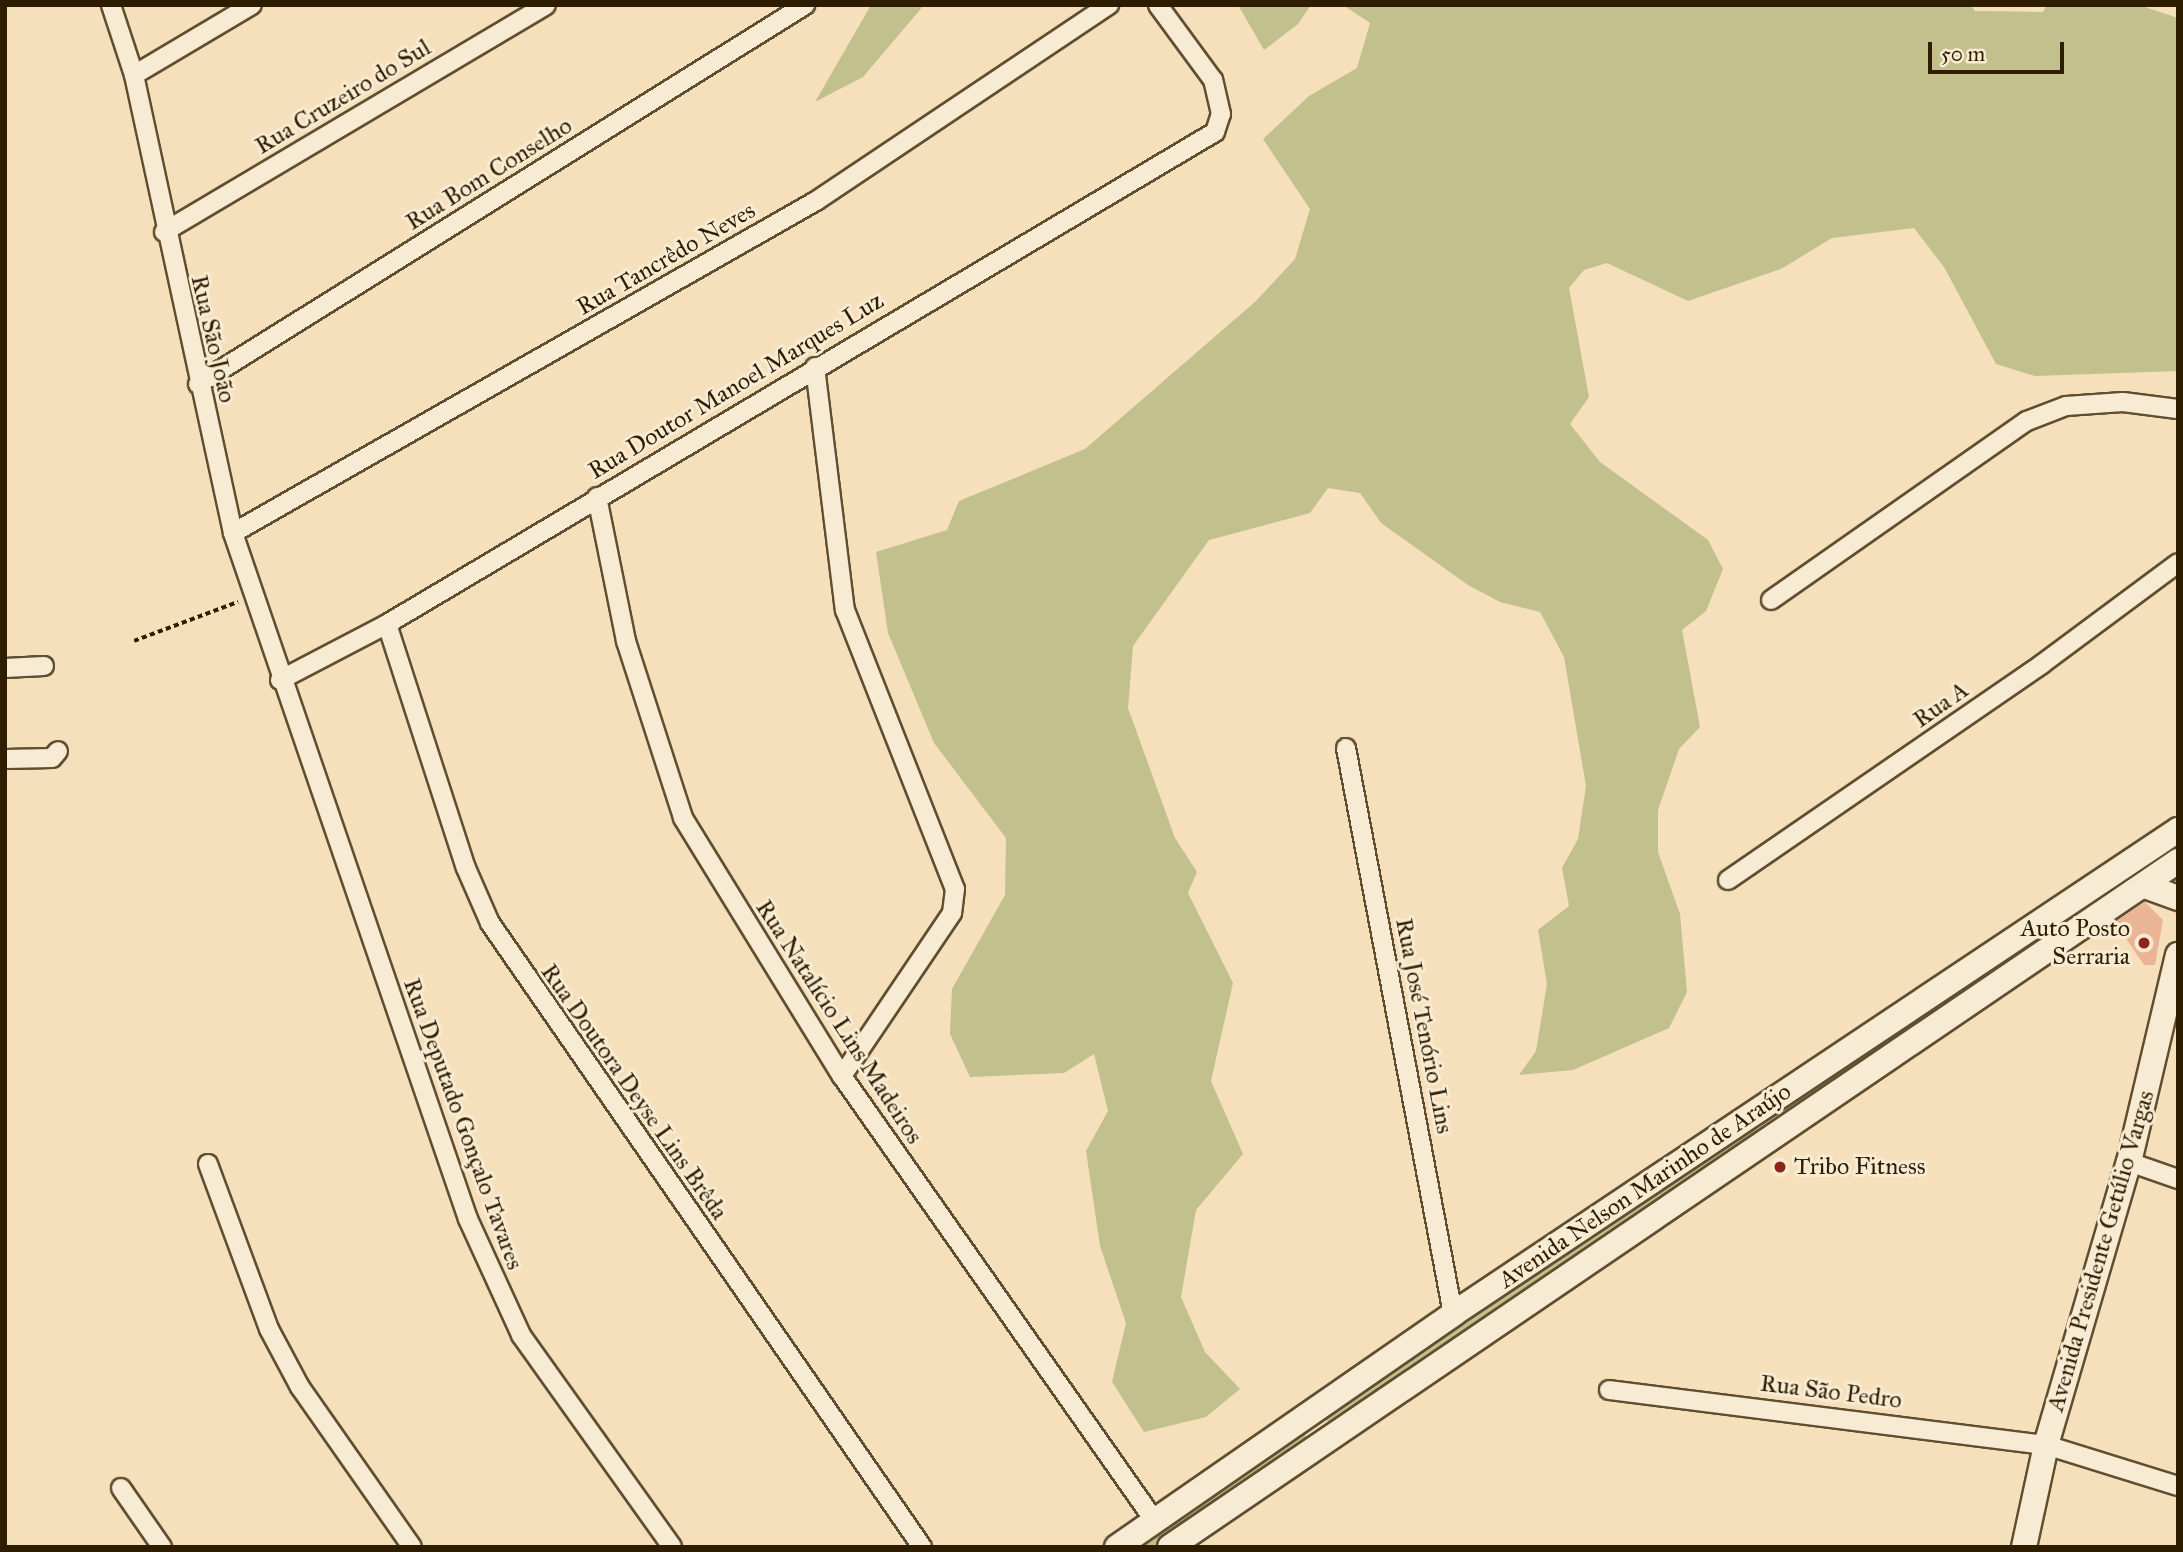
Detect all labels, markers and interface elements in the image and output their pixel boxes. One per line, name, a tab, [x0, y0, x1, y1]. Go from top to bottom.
scale bar	[1931, 28, 2068, 72]
street label: Rua Cruzeiro do Sul	[250, 33, 436, 161]
text: 50 m	[1941, 41, 1985, 67]
street label: Rua Bom Conselho	[401, 111, 577, 237]
street label: Rua Tancrêdo Neves	[572, 196, 760, 322]
street label: Rua São João	[184, 272, 242, 406]
street label: Rua Doutor Manoel Marques Luz	[583, 286, 889, 486]
street label: Rua A	[1908, 676, 1974, 734]
street label: Rua Natalício Lins Madeiros	[749, 895, 929, 1149]
place label: Auto Posto Serraria	[2020, 915, 2130, 971]
street label: Rua José Tenório Lins	[1389, 916, 1459, 1136]
marker: Auto Posto Serraria	[2136, 935, 2152, 951]
street label: Rua Doutora Deyse Lins Brêda	[535, 959, 733, 1225]
street label: Rua Deputado Gonçalo Tavares	[397, 975, 529, 1273]
street label: Avenida Nelson Marinho de Araújo	[1493, 1077, 1797, 1295]
street label: Avenida Presidente Getúlio Vargas	[2041, 1087, 2161, 1415]
place label: Tribo Fitness	[1794, 1153, 1926, 1181]
marker: Tribo Fitness	[1772, 1159, 1788, 1175]
street label: Rua São Pedro	[1759, 1369, 1903, 1415]

